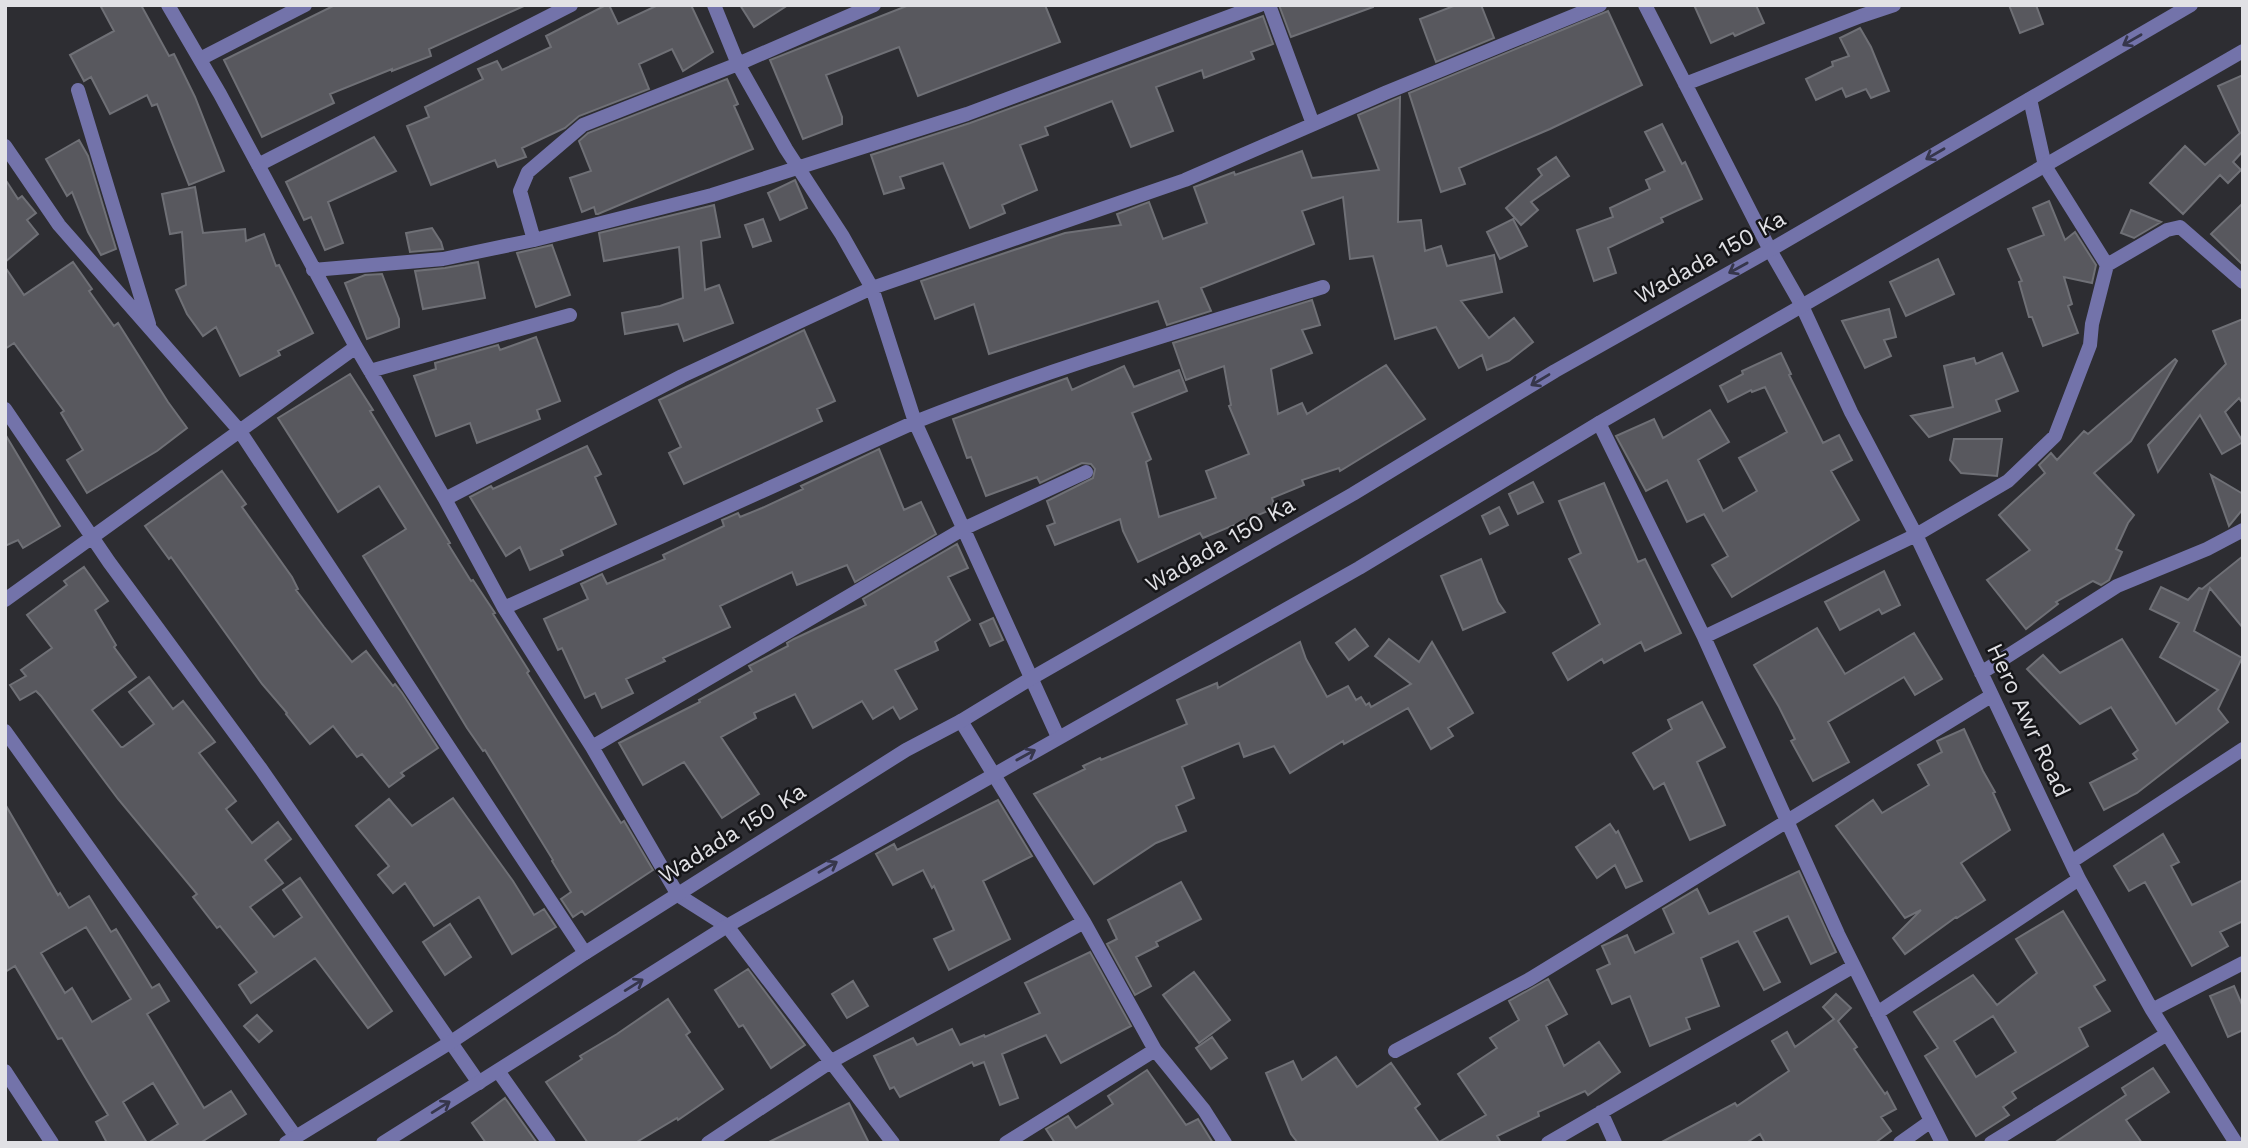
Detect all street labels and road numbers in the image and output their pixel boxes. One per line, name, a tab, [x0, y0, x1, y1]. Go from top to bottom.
street label: Wadada 150 Ka	[1630, 205, 1790, 310]
street label: Wadada 150 Ka	[1141, 491, 1300, 598]
street label: Hero Awr Road	[1981, 639, 2076, 801]
street label: Wadada 150 Ka	[654, 777, 811, 889]

